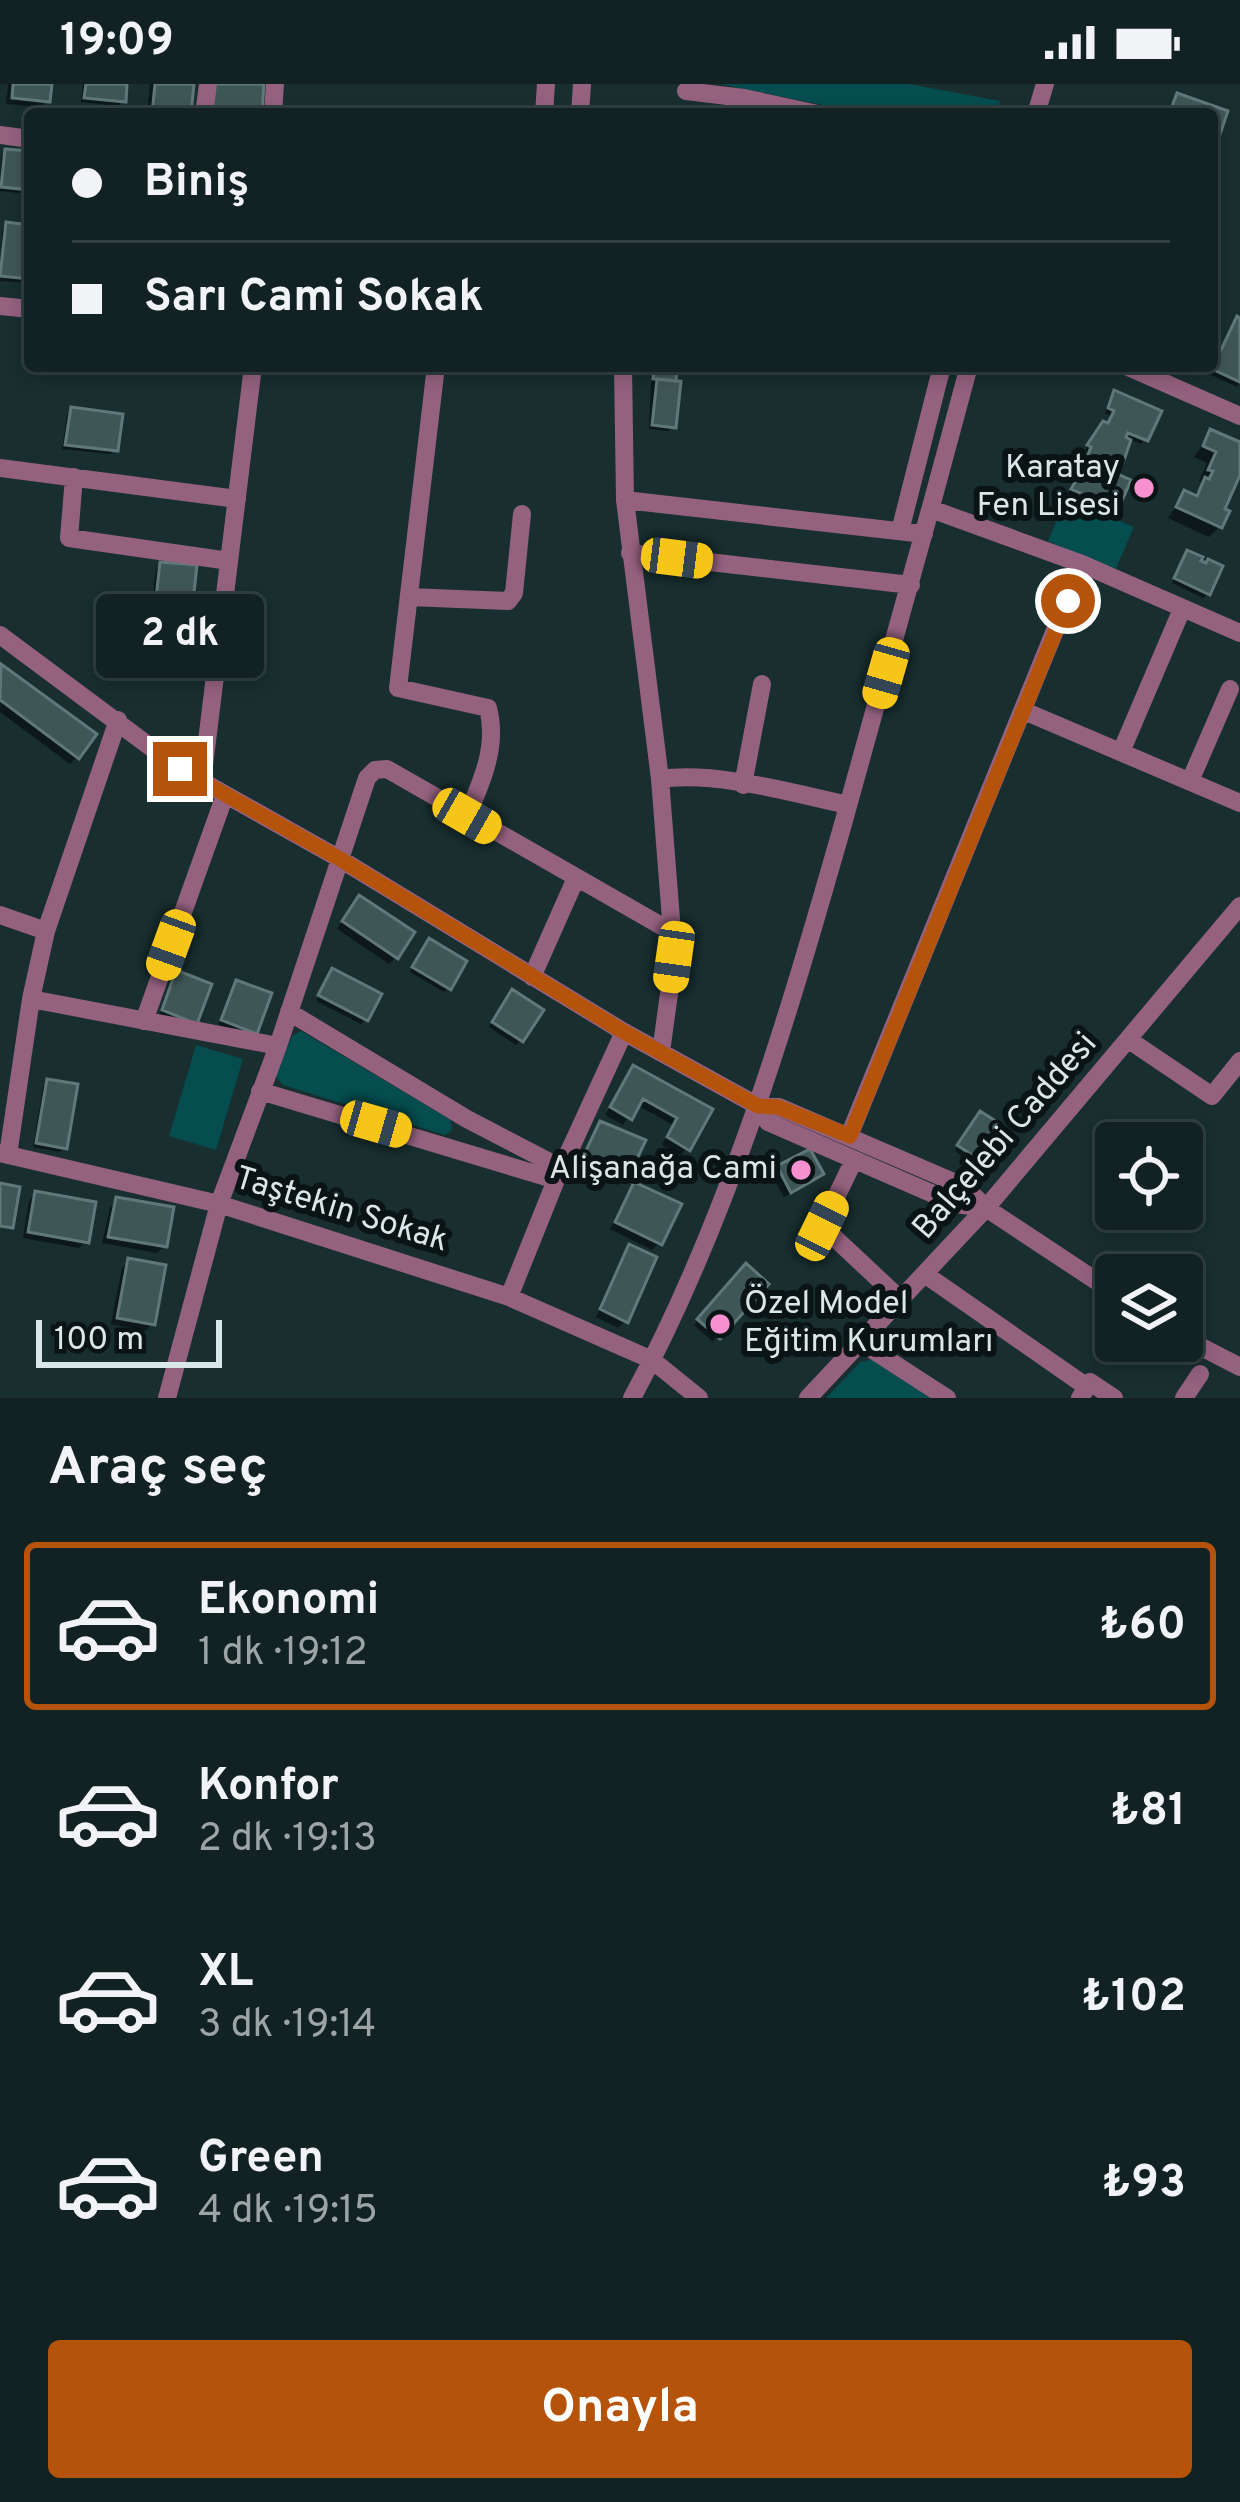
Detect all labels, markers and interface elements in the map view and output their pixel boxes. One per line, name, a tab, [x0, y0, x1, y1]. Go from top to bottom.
text: 19:09	[60, 14, 174, 71]
text: Biniş	[144, 155, 249, 212]
text: Sarı Cami Sokak	[144, 270, 484, 327]
place label: Karatay Fen Lisesi	[976, 448, 1120, 528]
marker: Karatay Fen Lisesi	[1131, 475, 1157, 501]
car	[639, 536, 715, 580]
route start	[1041, 574, 1095, 628]
callout: 2 dk	[96, 595, 264, 679]
text: 2 dk	[141, 611, 219, 660]
car	[859, 633, 913, 713]
route end	[153, 742, 207, 796]
car	[427, 782, 507, 850]
car	[142, 905, 200, 985]
car	[651, 919, 697, 995]
street label: Balçelebi Caddesi	[904, 1025, 1108, 1249]
car	[336, 1097, 416, 1151]
map controls	[1095, 1122, 1203, 1362]
button: locate	[1095, 1122, 1203, 1230]
place label: Alişanağa Cami	[549, 1149, 777, 1191]
marker: Alişanağa Cami	[788, 1157, 814, 1183]
street label: Taştekin Sokak	[229, 1159, 453, 1263]
car	[790, 1186, 854, 1266]
button: layers	[1095, 1254, 1203, 1362]
place label: Özel Model Eğitim Kurumları	[744, 1283, 993, 1364]
marker: Özel Model Eğitim Kurumları	[707, 1311, 733, 1337]
scale bar	[36, 1314, 222, 1367]
text: 100 m	[54, 1320, 144, 1362]
text: Araç seç	[48, 1435, 268, 1504]
icon: car	[54, 1572, 162, 1680]
text: Ekonomi	[198, 1573, 379, 1630]
text: ₺60	[1099, 1598, 1186, 1655]
text: 1 dk · 19:12	[198, 1630, 368, 1679]
icon: car	[54, 1758, 162, 1866]
text: Konfor	[198, 1759, 339, 1816]
text: ₺81	[1110, 1784, 1186, 1841]
text: 2 dk · 19:13	[198, 1816, 377, 1865]
icon: car	[54, 1944, 162, 2052]
text: XL	[198, 1945, 253, 2002]
text: ₺102	[1081, 1970, 1186, 2027]
text: 3 dk · 19:14	[198, 2002, 376, 2051]
icon: car	[54, 2130, 162, 2238]
text: Green	[198, 2131, 324, 2188]
text: ₺93	[1102, 2156, 1186, 2213]
text: 4 dk · 19:15	[198, 2188, 378, 2237]
button: Onayla	[48, 2340, 1192, 2478]

